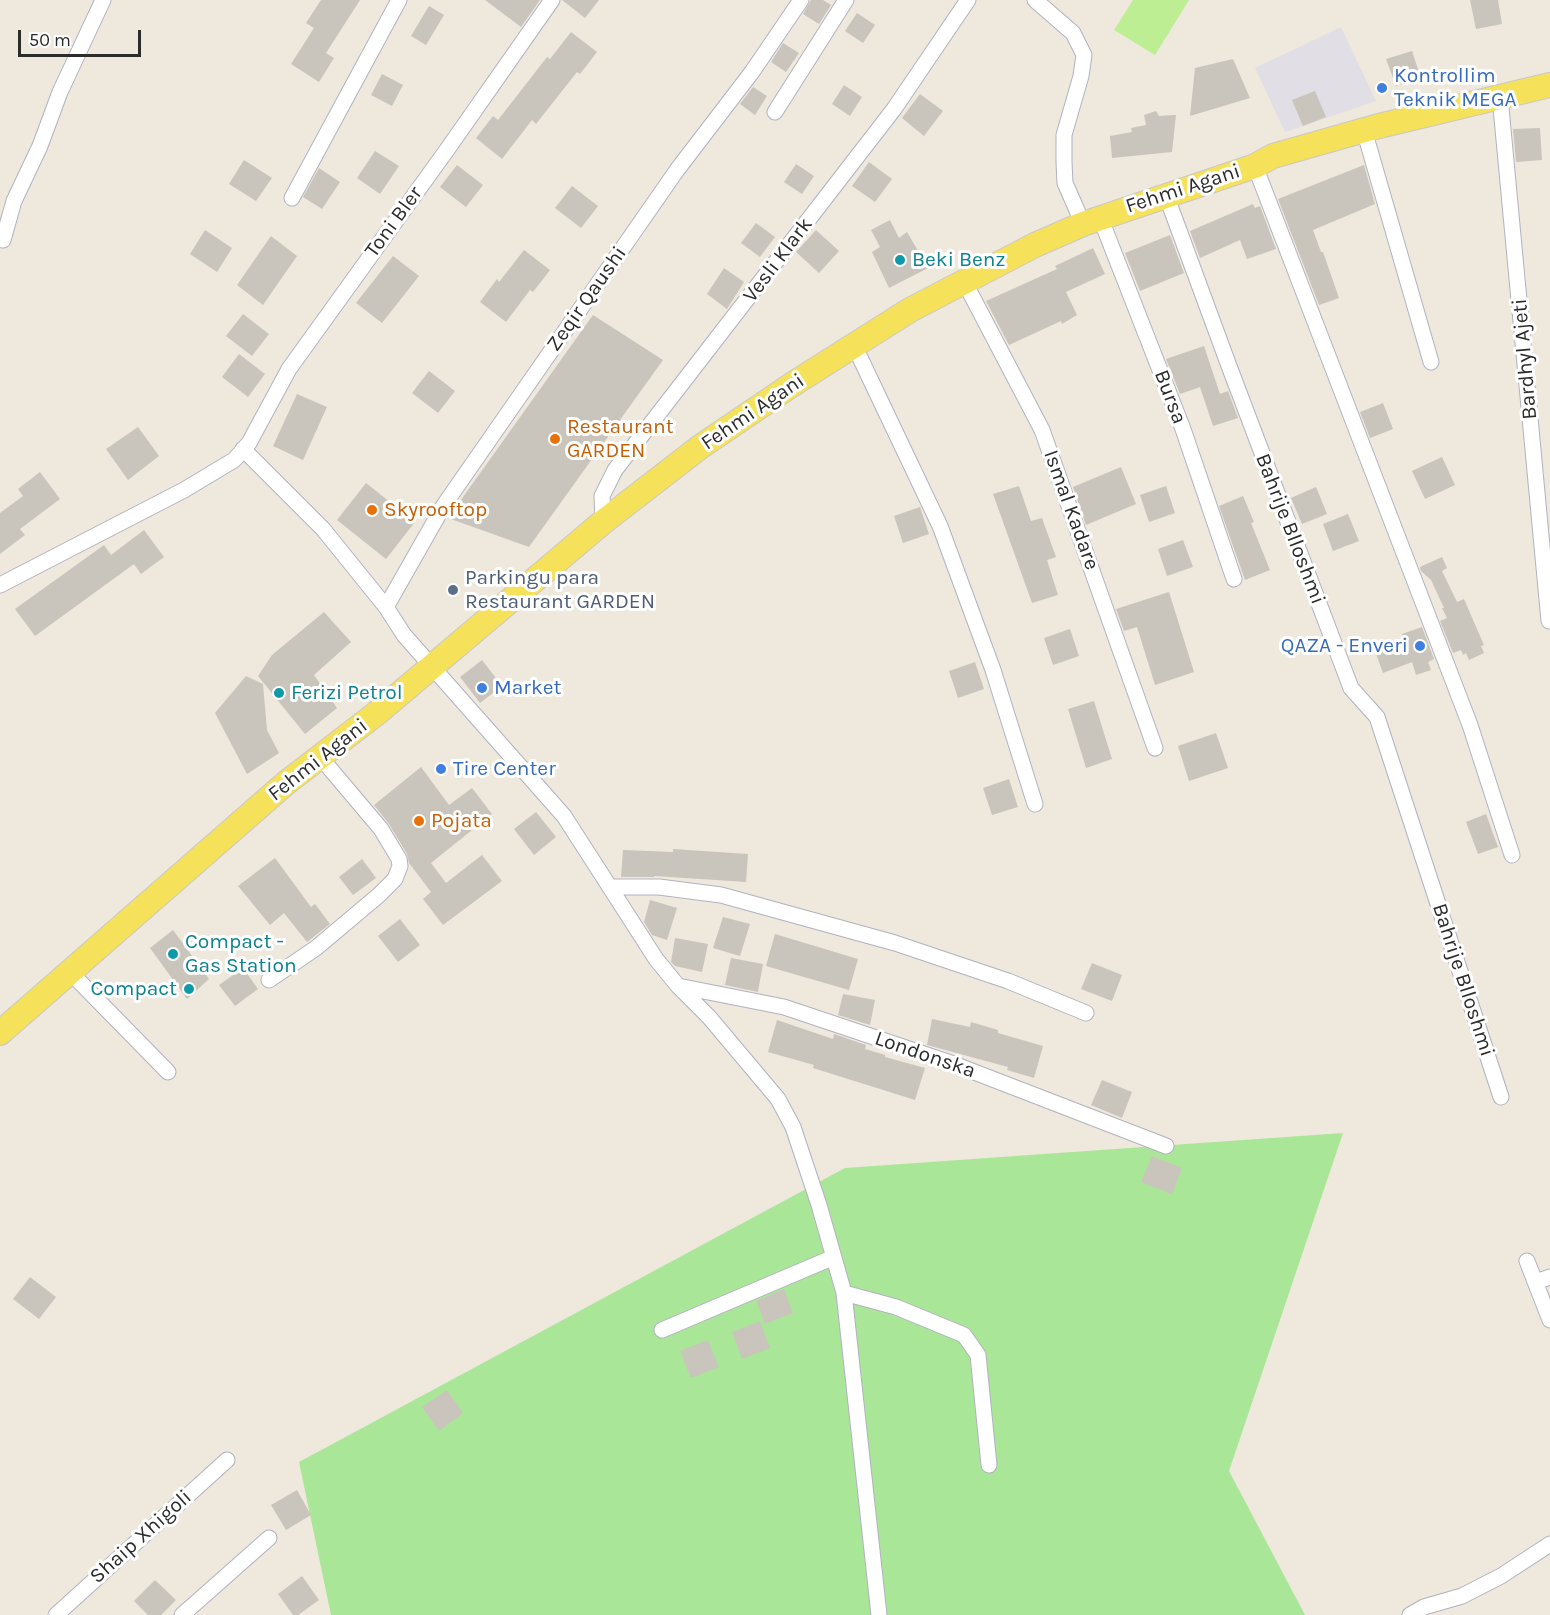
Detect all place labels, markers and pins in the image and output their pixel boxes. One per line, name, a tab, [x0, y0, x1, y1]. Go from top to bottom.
place label: Kontrollim Teknik MEGA	[1394, 63, 1516, 113]
marker: Kontrollim Teknik MEGA	[1375, 81, 1389, 95]
place label: Beki Benz	[912, 247, 1005, 273]
marker: Beki Benz	[893, 253, 907, 267]
place label: Restaurant GARDEN	[567, 414, 674, 464]
marker: Restaurant GARDEN	[548, 432, 562, 446]
place label: Skyrooftop	[384, 497, 487, 523]
marker: Skyrooftop	[365, 503, 379, 517]
place label: Parkingu para Restaurant GARDEN	[465, 565, 655, 615]
marker: Parkingu para Restaurant GARDEN	[446, 583, 460, 597]
place label: QAZA - Enveri	[1281, 633, 1408, 659]
marker: QAZA - Enveri	[1413, 639, 1427, 653]
place label: Market	[494, 675, 561, 701]
place label: Ferizi Petrol	[291, 680, 403, 706]
marker: Market	[475, 681, 489, 695]
marker: Ferizi Petrol	[272, 686, 286, 700]
place label: Tire Center	[453, 756, 556, 782]
marker: Tire Center	[434, 762, 448, 776]
place label: Pojata	[431, 808, 492, 834]
marker: Pojata	[412, 814, 426, 828]
place label: Compact - Gas Station	[185, 929, 297, 979]
marker: Compact - Gas Station	[166, 947, 180, 961]
place label: Compact	[90, 976, 177, 1002]
marker: Compact	[182, 982, 196, 996]

